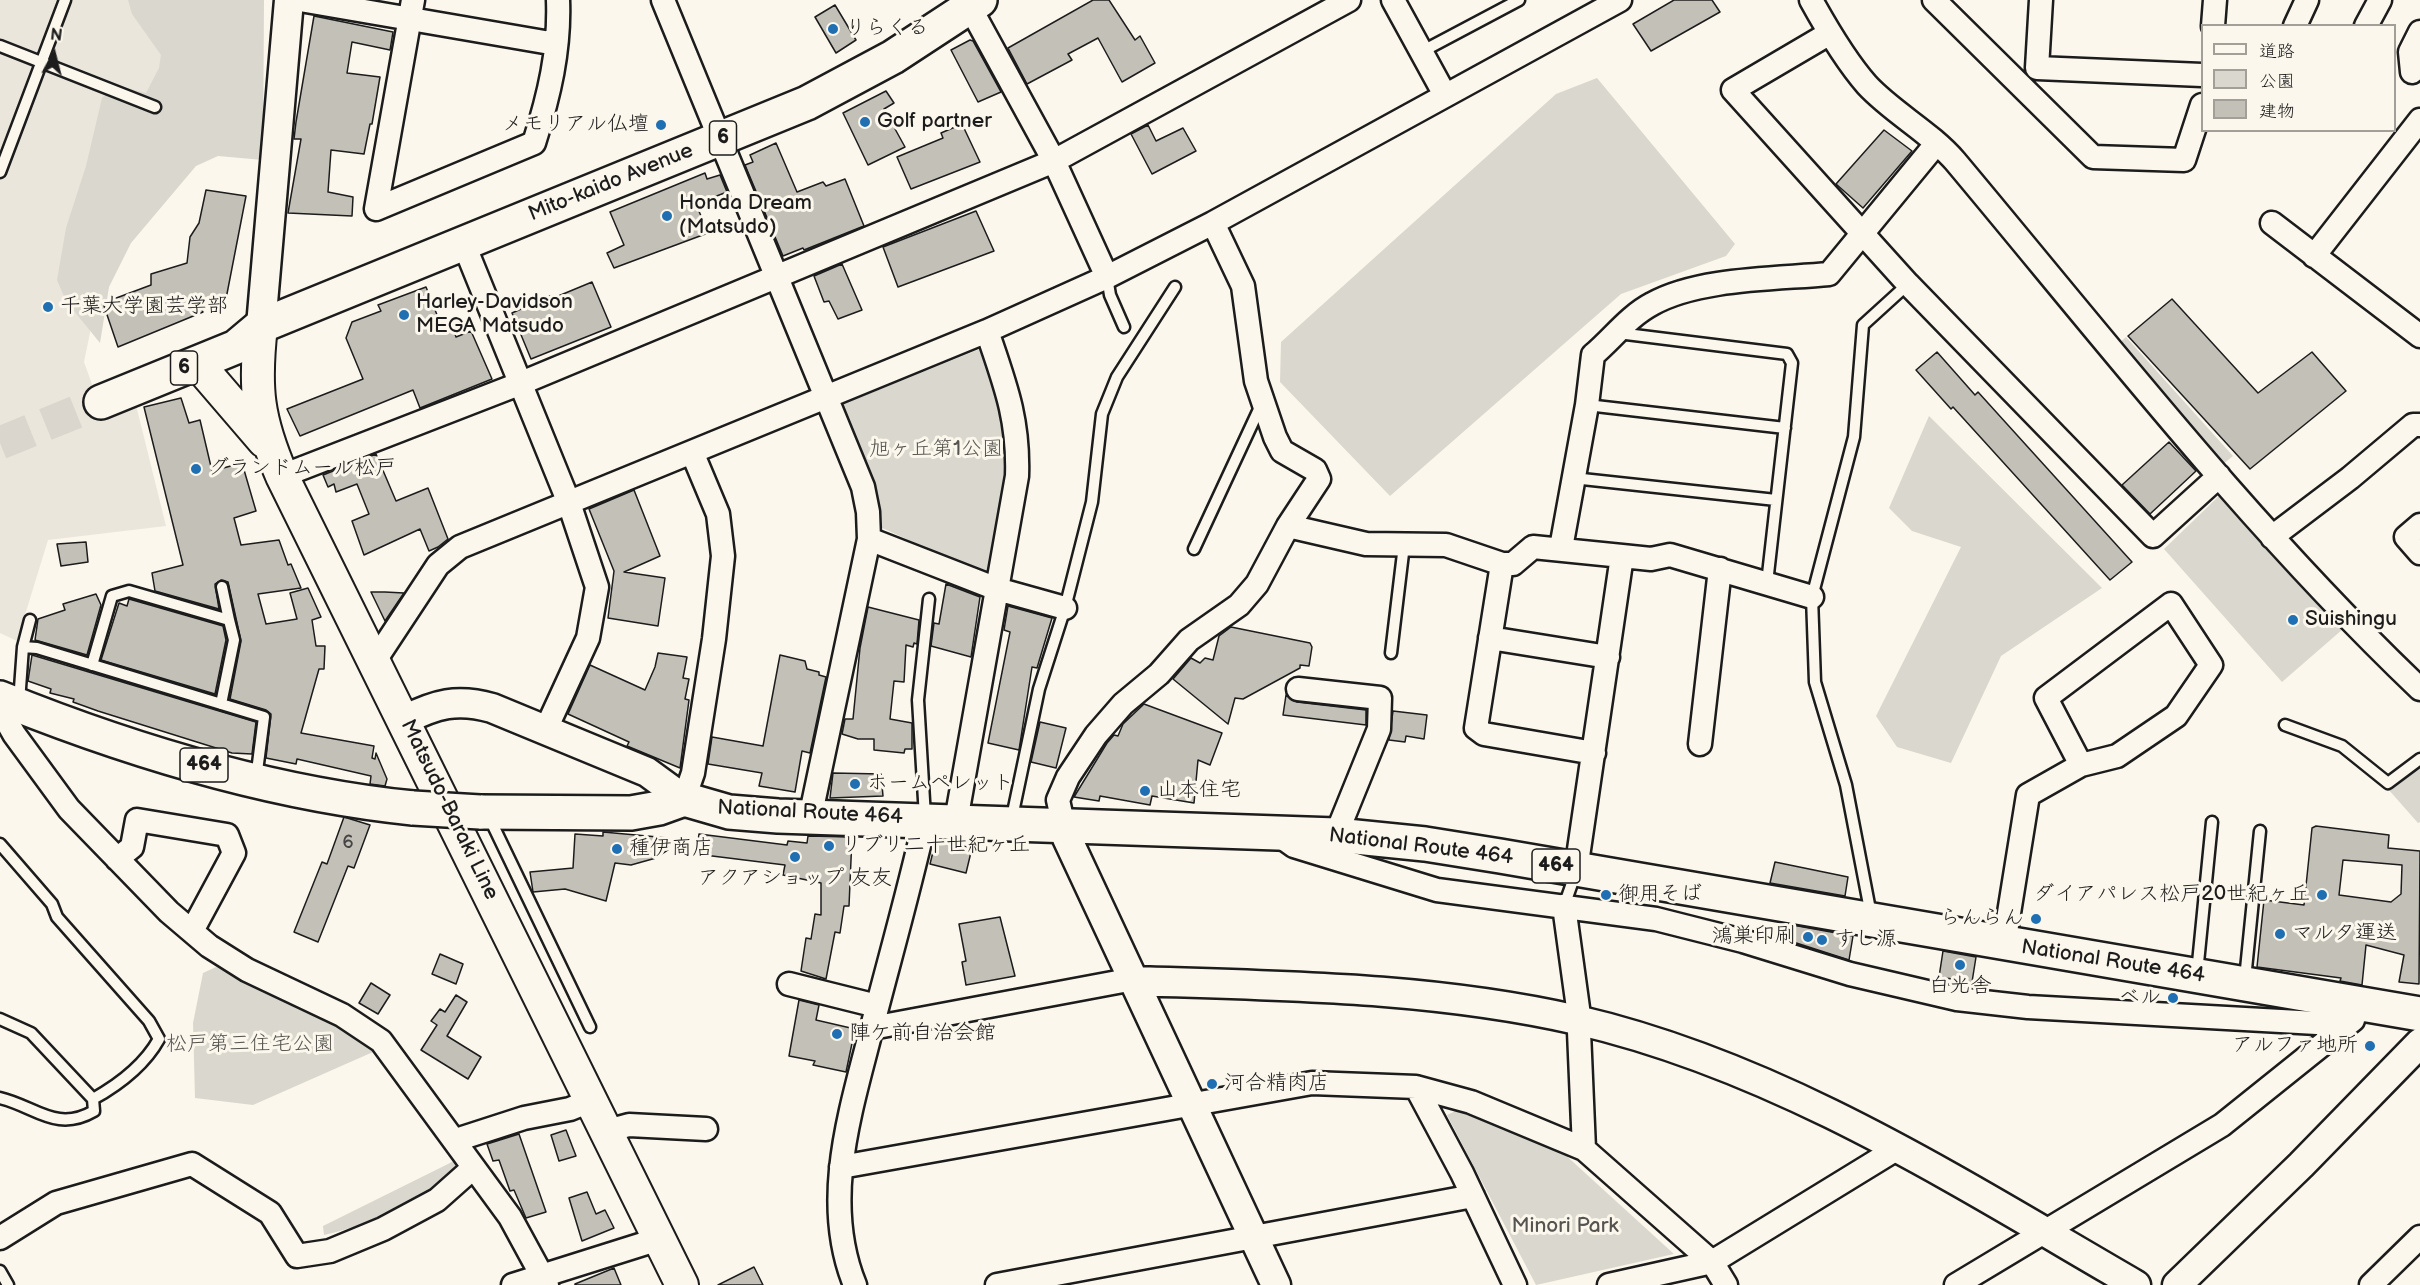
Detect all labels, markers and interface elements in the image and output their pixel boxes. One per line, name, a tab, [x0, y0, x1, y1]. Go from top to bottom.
place label: りらくる	[845, 16, 929, 42]
marker: りらくる	[826, 22, 840, 36]
north arrow	[24, 24, 84, 84]
legend	[2201, 24, 2396, 132]
text: N	[49, 25, 63, 46]
text: 道路	[2259, 41, 2295, 62]
text: 公園	[2259, 71, 2295, 92]
text: 建物	[2259, 101, 2295, 122]
place label: Golf partner	[877, 109, 992, 135]
place label: メモリアル仏壇	[502, 112, 649, 138]
marker: Golf partner	[858, 115, 872, 129]
marker: メモリアル仏壇	[654, 118, 668, 132]
road number: 6	[710, 121, 736, 155]
street label: Mito-kaido Avenue	[525, 138, 697, 228]
place label: Honda Dream (Matsudo)	[679, 191, 812, 241]
marker: Honda Dream (Matsudo)	[660, 209, 674, 223]
place label: Harley-Davidson MEGA Matsudo	[416, 290, 573, 340]
place label: 千葉大学園芸学部	[60, 294, 228, 320]
marker: 千葉大学園芸学部	[41, 300, 55, 314]
marker: Harley-Davidson MEGA Matsudo	[397, 308, 411, 322]
road number: 6	[170, 351, 198, 385]
park label: 旭ヶ丘第1公園	[869, 437, 1003, 463]
place label: グランドムール松戸	[208, 456, 396, 482]
marker: グランドムール松戸	[189, 462, 203, 476]
place label: Suishingu	[2305, 607, 2397, 633]
marker: Suishingu	[2286, 613, 2300, 627]
street label: Matsudo-Baraki Line	[394, 716, 504, 904]
road number: 464	[180, 748, 228, 782]
place label: ホームペレット	[867, 771, 1014, 797]
marker: ホームペレット	[848, 777, 862, 791]
place label: 山本住宅	[1157, 778, 1241, 804]
marker: 山本住宅	[1138, 784, 1152, 798]
street label: National Route 464	[717, 796, 903, 830]
street label: National Route 464	[1327, 823, 1515, 871]
house number: 6	[343, 832, 353, 854]
place label: リブリ二十世紀ヶ丘	[841, 833, 1030, 859]
place label: 種伊商店	[629, 836, 713, 862]
marker: リブリ二十世紀ヶ丘	[822, 839, 836, 853]
marker: 種伊商店	[610, 842, 624, 856]
road number: 464	[1532, 849, 1580, 883]
marker: アクアショップ 友友	[788, 850, 802, 864]
place label: アクアショップ 友友	[698, 866, 892, 892]
place label: 御用そば	[1618, 882, 1702, 908]
place label: ダイアパレス松戸20世紀ヶ丘	[2033, 882, 2310, 908]
marker: 御用そば	[1599, 888, 1613, 902]
marker: ダイアパレス松戸20世紀ヶ丘	[2315, 888, 2329, 902]
place label: らんらん	[1940, 906, 2024, 932]
marker: らんらん	[2029, 912, 2043, 926]
place label: マルタ運送	[2292, 921, 2397, 947]
place label: 鴻巣印刷	[1712, 924, 1796, 950]
place label: すし源	[1834, 927, 1897, 953]
marker: マルタ運送	[2273, 927, 2287, 941]
marker: 鴻巣印刷	[1801, 930, 1815, 944]
marker: すし源	[1815, 933, 1829, 947]
street label: National Route 464	[2019, 935, 2207, 989]
marker: 白光舎	[1953, 958, 1967, 972]
place label: 白光舎	[1929, 974, 1991, 1000]
place label: ベル	[2119, 985, 2161, 1011]
marker: ベル	[2166, 991, 2180, 1005]
place label: 陣ケ前自治会館	[849, 1021, 996, 1047]
marker: 陣ケ前自治会館	[830, 1027, 844, 1041]
park label: 松戸第三住宅公園	[166, 1032, 334, 1058]
place label: アルファ地所	[2232, 1033, 2358, 1059]
marker: アルファ地所	[2363, 1039, 2377, 1053]
place label: 河合精肉店	[1224, 1071, 1329, 1097]
marker: 河合精肉店	[1205, 1077, 1219, 1091]
park label: Minori Park	[1511, 1214, 1619, 1240]

